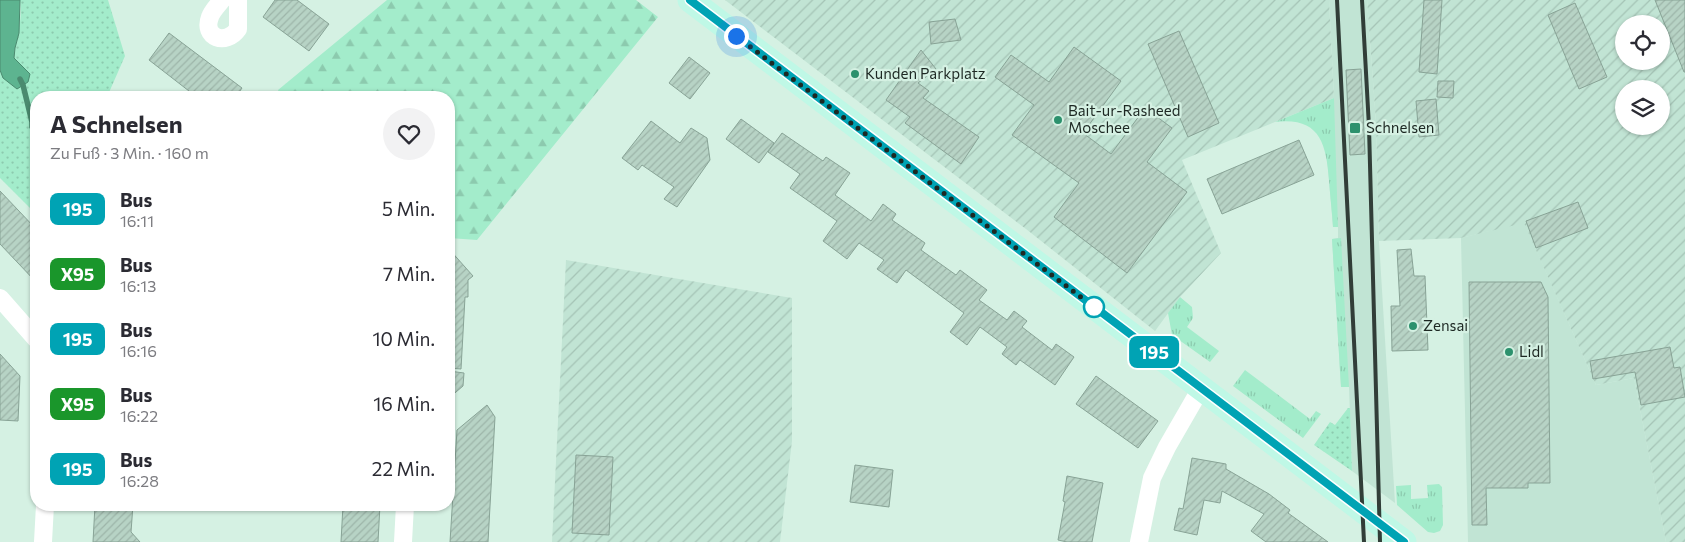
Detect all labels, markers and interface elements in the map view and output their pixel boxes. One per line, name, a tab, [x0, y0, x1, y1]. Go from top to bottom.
map controls	[1615, 15, 1670, 135]
button: locate	[1615, 15, 1670, 70]
your location	[724, 24, 749, 49]
place label: Kunden Parkplatz	[865, 64, 985, 82]
marker: Kunden Parkplatz	[849, 68, 861, 80]
button: layers	[1615, 80, 1670, 135]
place label: Bait-ur-Rasheed Moschee	[1068, 101, 1180, 136]
button: heart	[383, 108, 435, 160]
text: A Schnelsen	[50, 109, 183, 138]
marker: Bait-ur-Rasheed Moschee	[1052, 114, 1064, 126]
place label: Schnelsen	[1366, 118, 1434, 136]
marker: Schnelsen	[1348, 121, 1362, 135]
text: Zu Fuß · 3 Min. · 160 m	[50, 143, 209, 162]
text: Bus	[120, 188, 152, 211]
text: 5 Min.	[382, 197, 435, 220]
text: 195	[63, 198, 92, 220]
text: 16:11	[120, 211, 154, 230]
text: Bus	[120, 253, 152, 276]
text: 7 Min.	[383, 262, 435, 285]
text: X95	[61, 263, 94, 285]
text: 16:13	[120, 276, 156, 295]
unlabelled marker	[1083, 296, 1105, 318]
place label: Zensai	[1423, 316, 1468, 334]
text: Bus	[120, 318, 152, 341]
marker: Zensai	[1407, 320, 1419, 332]
text: 10 Min.	[372, 327, 435, 350]
text: 195	[63, 328, 92, 350]
line badge: 195	[1125, 336, 1183, 368]
text: 16:16	[120, 341, 157, 360]
text: 195	[1139, 341, 1169, 363]
place label: Lidl	[1519, 342, 1544, 360]
marker: Lidl	[1503, 346, 1515, 358]
text: Bus	[120, 383, 152, 406]
text: 16 Min.	[373, 392, 435, 415]
text: X95	[61, 393, 94, 415]
text: 16:22	[120, 406, 158, 425]
text: Bus	[120, 448, 152, 471]
text: 22 Min.	[372, 457, 435, 480]
text: 195	[63, 458, 92, 480]
text: 16:28	[120, 471, 159, 490]

